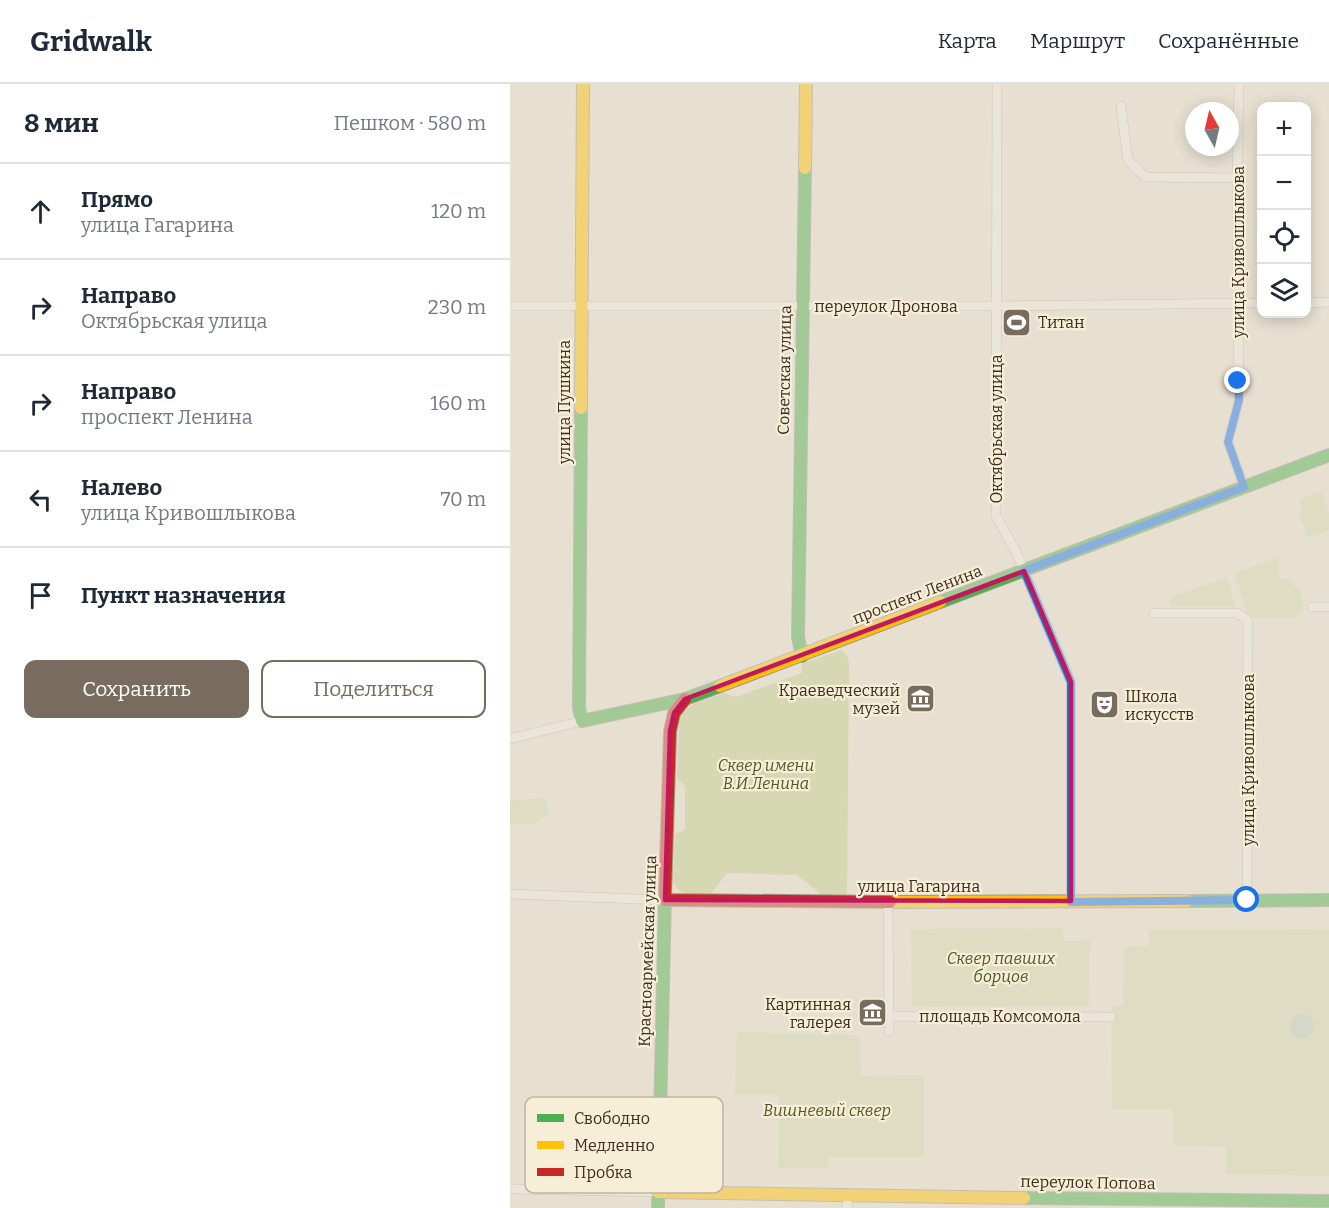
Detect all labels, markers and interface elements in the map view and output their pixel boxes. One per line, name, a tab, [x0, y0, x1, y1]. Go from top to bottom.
text: Gridwalk	[30, 25, 152, 58]
text: Карта	[938, 28, 997, 54]
text: Маршрут	[1030, 28, 1125, 54]
text: Сохранённые	[1158, 28, 1299, 54]
north arrow	[1185, 102, 1239, 156]
map controls	[1257, 102, 1311, 318]
button: +	[1257, 102, 1311, 156]
text: 8 мин	[24, 108, 99, 139]
text: Пешком · 580 m	[334, 111, 486, 135]
button: −	[1257, 156, 1311, 210]
street label: улица Кривошлыкова	[1229, 166, 1248, 339]
text: Прямо	[81, 186, 153, 213]
icon: ahead	[24, 195, 57, 228]
text: 120 m	[431, 199, 486, 223]
button: locate	[1257, 210, 1311, 264]
text: улица Гагарина	[81, 213, 234, 237]
button: layers	[1257, 264, 1311, 318]
text: Направо	[81, 282, 176, 309]
icon: right	[24, 291, 57, 324]
text: 230 m	[428, 295, 486, 319]
street label: переулок Дронова	[814, 297, 958, 316]
street label: Советская улица	[774, 305, 795, 435]
sports icon: Титан	[1001, 306, 1033, 338]
text: Октябрьская улица	[81, 309, 268, 333]
place label: Титан	[1038, 313, 1085, 332]
street label: улица Пушкина	[555, 340, 574, 465]
street label: Октябрьская улица	[987, 354, 1006, 504]
route end	[1224, 367, 1250, 393]
text: Направо	[81, 378, 176, 405]
icon: right	[24, 387, 57, 420]
text: 160 m	[430, 391, 486, 415]
text: проспект Ленина	[81, 405, 253, 429]
text: Налево	[81, 474, 162, 501]
icon: left	[24, 483, 57, 516]
text: 70 m	[440, 487, 486, 511]
text: улица Кривошлыкова	[81, 501, 296, 525]
street label: проспект Ленина	[850, 561, 985, 628]
icon: arrive	[24, 579, 57, 612]
text: Пункт назначения	[81, 582, 286, 609]
button: Сохранить	[24, 660, 249, 718]
button: Поделиться	[261, 660, 486, 718]
street label: улица Кривошлыкова	[1239, 674, 1258, 847]
place label: Краеведческий музей	[778, 681, 900, 718]
museum icon: Краеведческий музей	[905, 683, 937, 715]
place label: Школа искусств	[1125, 687, 1194, 724]
theatre icon: Школа искусств	[1088, 689, 1120, 721]
park label: Сквер имени В.И.Ленина	[718, 756, 814, 793]
street label: Красноармейская улица	[635, 855, 660, 1047]
street label: улица Гагарина	[857, 877, 980, 896]
route start	[1233, 886, 1259, 912]
park label: Сквер павших борцов	[947, 949, 1056, 986]
place label: Картинная галерея	[765, 995, 851, 1032]
museum icon: Картинная галерея	[856, 997, 888, 1029]
street label: площадь Комсомола	[919, 1007, 1081, 1026]
legend	[525, 1097, 723, 1193]
park label: Вишневый сквер	[763, 1101, 891, 1120]
text: Свободно	[574, 1109, 650, 1128]
text: Медленно	[574, 1136, 655, 1155]
text: Пробка	[574, 1163, 633, 1182]
street label: переулок Попова	[1020, 1172, 1156, 1193]

